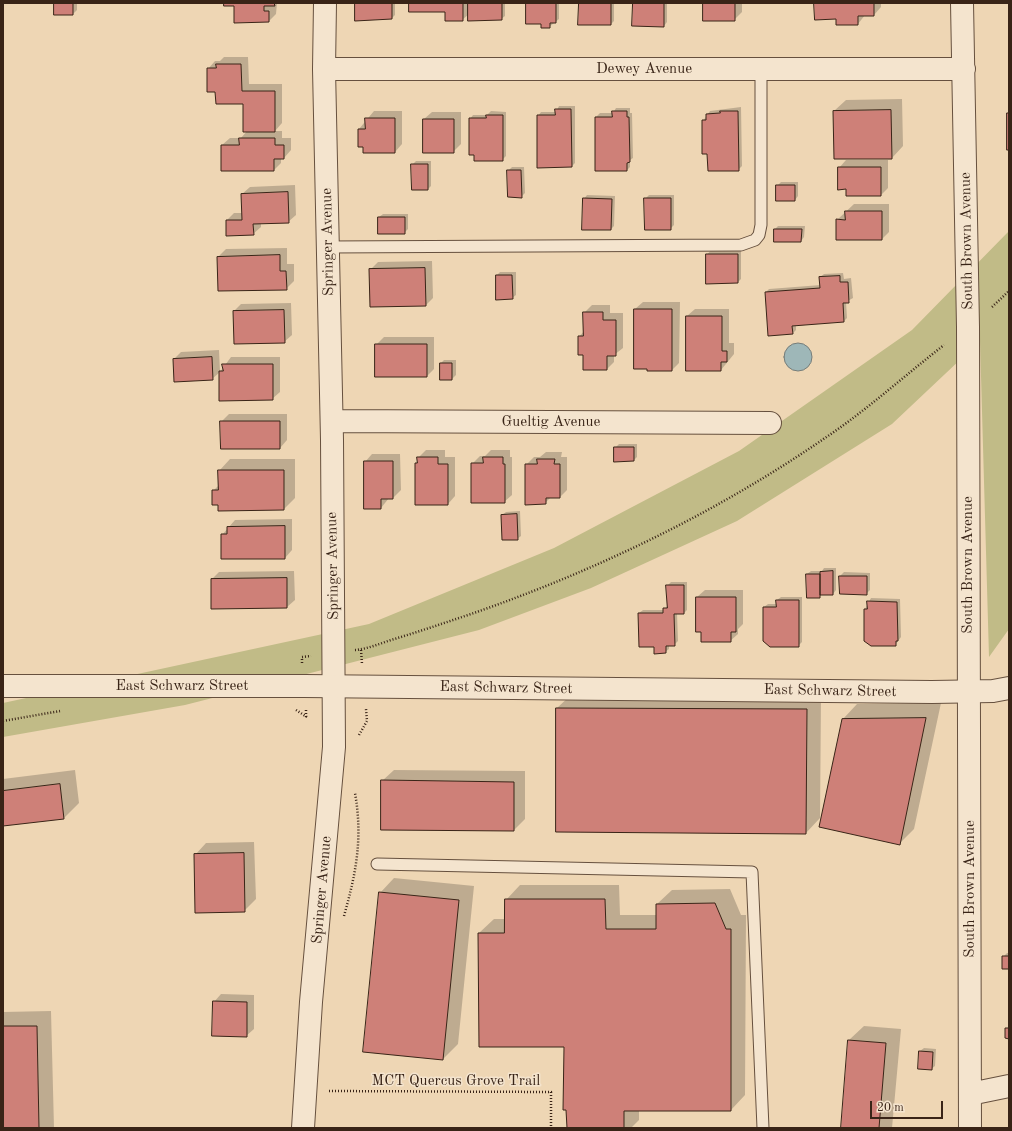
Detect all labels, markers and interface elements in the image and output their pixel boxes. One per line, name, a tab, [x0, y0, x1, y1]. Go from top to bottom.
street label: Dewey Avenue	[596, 60, 692, 78]
street label: South Brown Avenue	[957, 172, 977, 310]
street label: Springer Avenue	[318, 188, 338, 296]
street label: Gueltig Avenue	[502, 413, 600, 431]
street label: South Brown Avenue	[959, 496, 977, 634]
street label: Springer Avenue	[323, 512, 343, 620]
street label: East Schwarz Street	[116, 677, 248, 695]
street label: East Schwarz Street	[439, 678, 573, 698]
street label: East Schwarz Street	[763, 681, 897, 701]
street label: South Brown Avenue	[961, 820, 979, 958]
street label: Springer Avenue	[308, 835, 336, 945]
street label: MCT Quercus Grove Trail	[372, 1072, 540, 1090]
scale bar	[872, 1093, 945, 1119]
text: 20 m	[877, 1102, 904, 1114]

